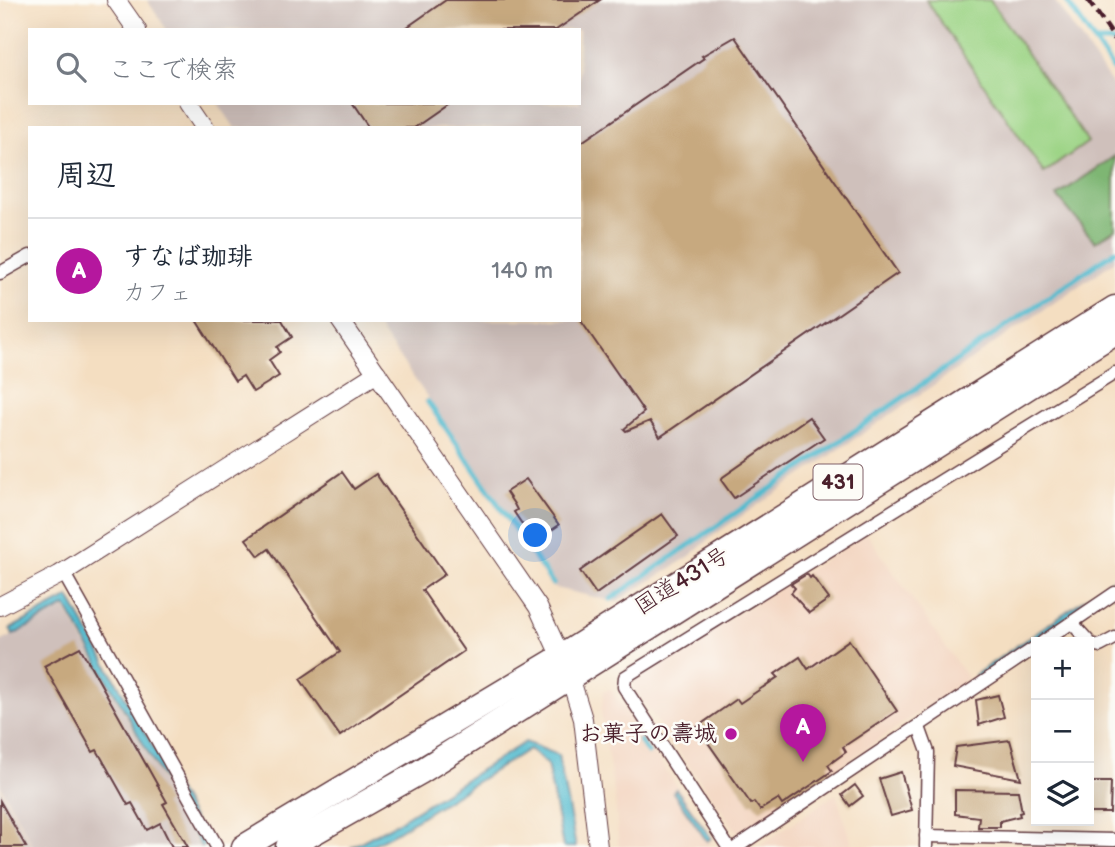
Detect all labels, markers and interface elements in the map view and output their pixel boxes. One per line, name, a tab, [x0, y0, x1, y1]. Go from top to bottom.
search box	[28, 28, 581, 105]
icon: search	[52, 48, 90, 86]
text: ここで検索	[108, 55, 238, 86]
text: 周辺	[56, 158, 116, 194]
text: すなば珈琲	[123, 242, 253, 273]
text: A	[72, 257, 86, 285]
text: 140 m	[491, 257, 553, 285]
text: カフェ	[123, 279, 192, 307]
road number: 431	[814, 464, 862, 500]
your location	[518, 518, 552, 552]
street label: 国道431号	[630, 541, 734, 621]
map controls	[1031, 637, 1094, 826]
button: +	[1031, 637, 1094, 700]
button: −	[1031, 700, 1094, 763]
pin: A	[780, 704, 826, 762]
place label: お菓子の壽城	[579, 720, 717, 748]
marker: お菓子の壽城	[723, 726, 739, 742]
button: layers	[1031, 763, 1094, 826]

